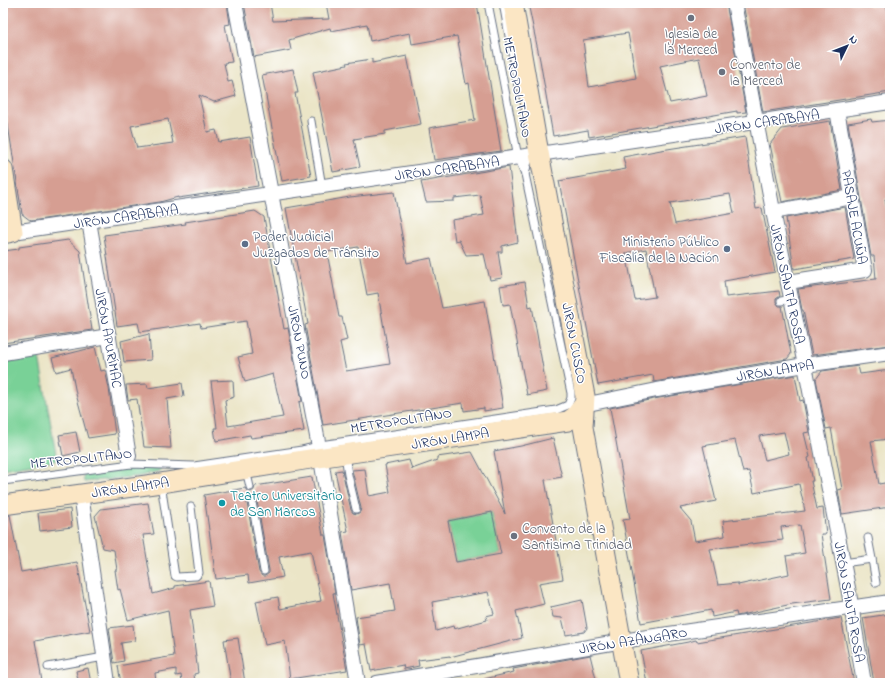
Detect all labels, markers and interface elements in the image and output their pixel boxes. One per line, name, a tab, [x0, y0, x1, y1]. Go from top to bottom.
marker: Iglesia de la Merced	[686, 13, 696, 23]
place label: Iglesia de la Merced	[665, 24, 718, 61]
north arrow	[827, 26, 867, 66]
text: N	[845, 32, 862, 48]
street label: METROPOLITANO	[496, 35, 537, 140]
place label: Convento de la Merced	[730, 55, 801, 92]
marker: Convento de la Merced	[717, 67, 727, 77]
street label: JIRÓN CARABAYA	[713, 105, 821, 140]
street label: JIRÓN CARABAYA	[393, 152, 501, 187]
street label: PASAJE ACUÑA	[835, 168, 872, 266]
street label: JIRÓN CARABAYA	[72, 200, 180, 235]
street label: JIRÓN SANTA ROSA	[764, 222, 809, 346]
place label: Poder Judicial Juzgados de Tránsito	[253, 227, 379, 265]
place label: Ministerio Público Fiscalía de la Nación	[599, 232, 719, 269]
marker: Poder Judicial Juzgados de Tránsito	[240, 239, 250, 249]
marker: Ministerio Público Fiscalía de la Nación	[722, 244, 732, 254]
street label: JIRÓN APURÍMAC	[88, 287, 127, 390]
street label: JIRÓN CUSCO	[555, 301, 592, 386]
street label: JIRÓN PUNO	[281, 304, 316, 381]
street label: JIRÓN LAMPA	[735, 355, 816, 388]
street label: METROPOLITANO	[349, 403, 453, 440]
street label: JIRÓN LAMPA	[410, 423, 491, 456]
street label: METROPOLITANO	[29, 444, 133, 475]
street label: JIRÓN LAMPA	[90, 473, 170, 504]
place label: Teatro Universitario de San Marcos	[230, 486, 342, 523]
marker: Teatro Universitario de San Marcos	[217, 498, 227, 508]
place label: Convento de la Santisima Trinidad	[522, 519, 632, 556]
marker: Convento de la Santisima Trinidad	[509, 531, 519, 541]
street label: JIRÓN SANTA ROSA	[828, 540, 869, 664]
street label: JIRÓN AZÁNGARO	[577, 622, 689, 660]

